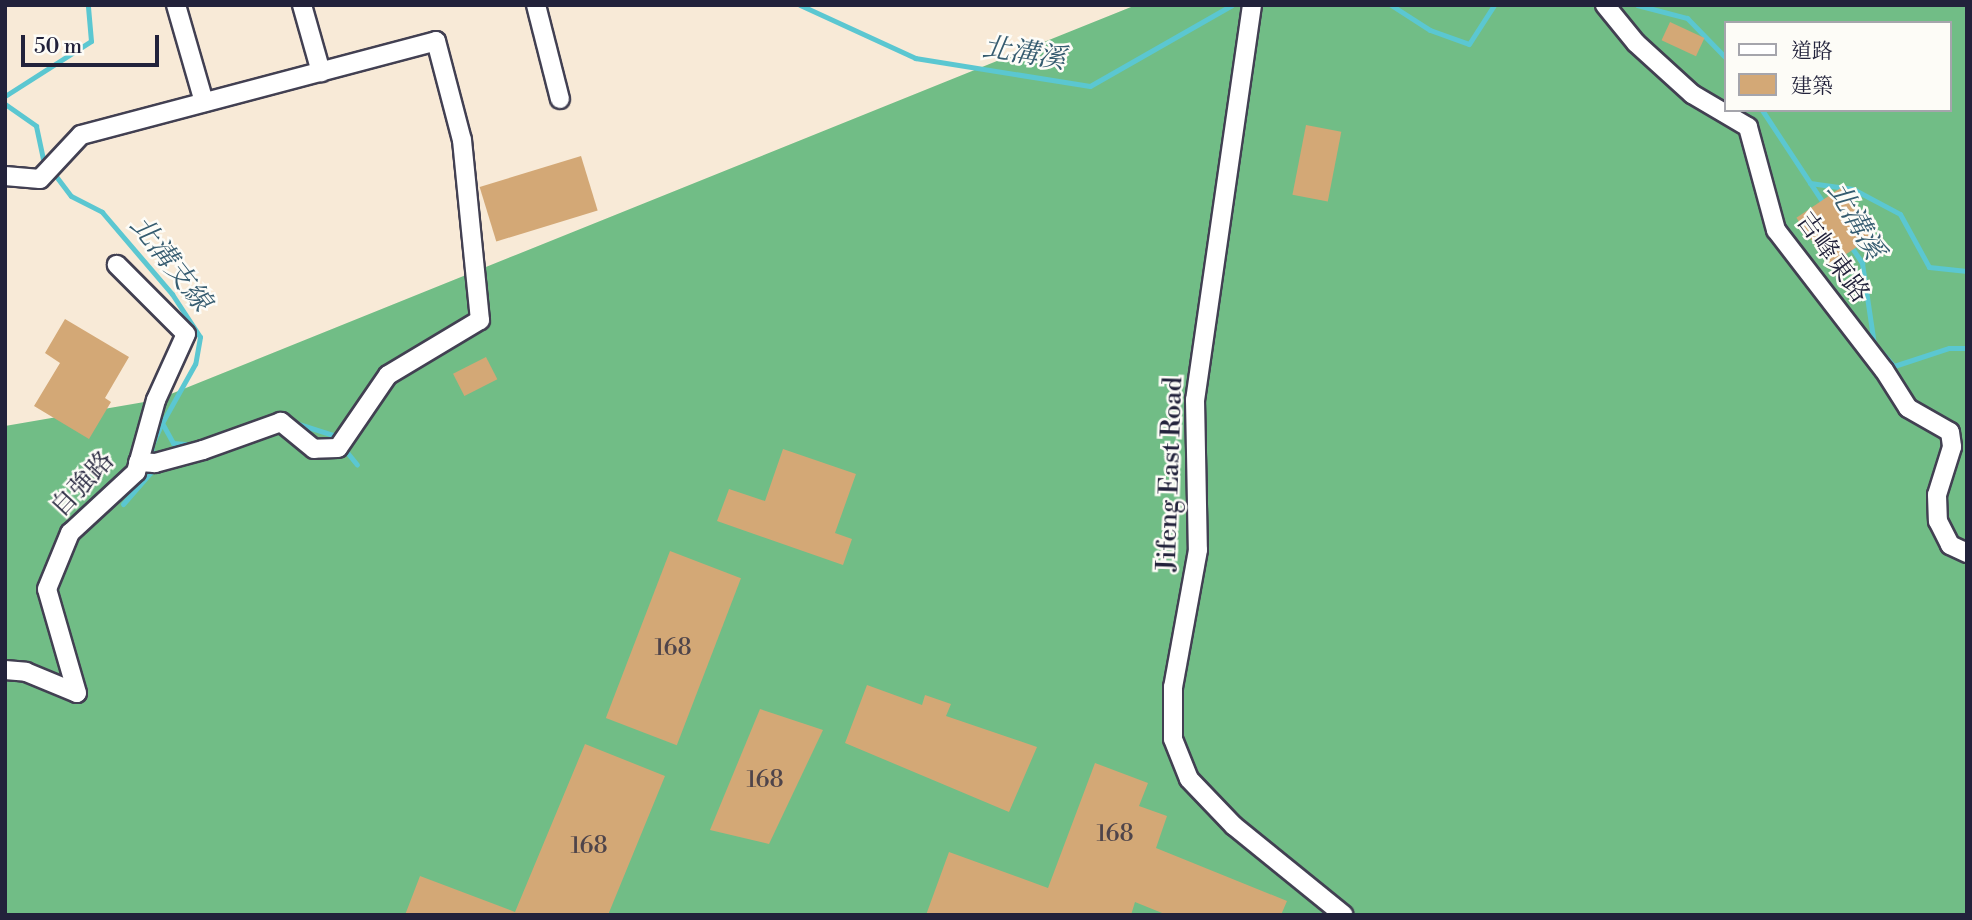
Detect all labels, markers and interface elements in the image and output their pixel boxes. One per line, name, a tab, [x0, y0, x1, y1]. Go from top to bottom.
scale bar	[24, 21, 163, 65]
legend	[1724, 21, 1951, 112]
water label: 北溝溪	[980, 31, 1068, 77]
text: 50 m	[34, 34, 82, 60]
text: 道路	[1791, 39, 1833, 65]
text: 建築	[1791, 74, 1833, 100]
water label: 北溝溪	[1819, 176, 1891, 266]
street label: 吉峰東路	[1789, 207, 1875, 309]
water label: 北溝支線	[122, 210, 218, 318]
street label: Jifeng East Road	[1152, 376, 1190, 572]
street label: 自強路	[45, 446, 121, 524]
house number: 168	[654, 634, 692, 662]
house number: 168	[746, 766, 784, 794]
house number: 168	[1096, 820, 1134, 848]
house number: 168	[570, 832, 608, 860]

